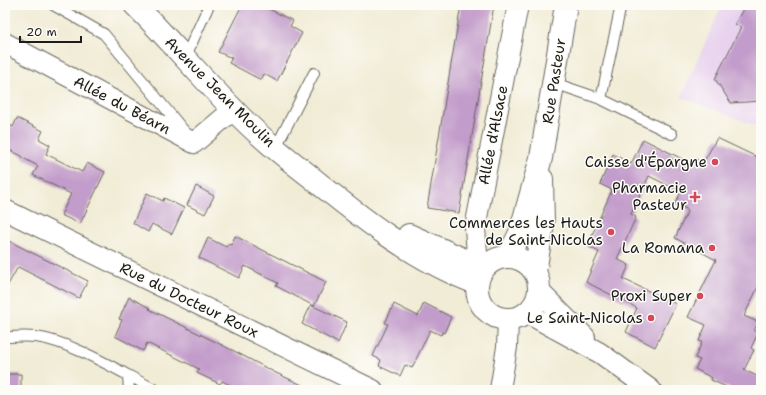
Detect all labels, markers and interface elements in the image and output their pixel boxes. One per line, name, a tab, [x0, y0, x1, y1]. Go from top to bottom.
scale bar	[20, 18, 81, 44]
text: 20 m	[26, 24, 57, 40]
street label: Avenue Jean Moulin	[160, 32, 280, 152]
street label: Rue Pasteur	[537, 37, 571, 125]
street label: Allée du Béarn	[70, 71, 174, 139]
street label: Allée d'Alsace	[474, 84, 512, 186]
place label: Caisse d'Épargne	[585, 151, 707, 172]
marker: Caisse d'Épargne	[710, 157, 720, 167]
place label: Pharmacie Pasteur	[612, 178, 687, 215]
marker: Pharmacie Pasteur	[690, 192, 700, 202]
place label: Commerces les Hauts de Saint-Nicolas	[449, 213, 603, 250]
marker: Commerces les Hauts de Saint-Nicolas	[606, 227, 616, 237]
place label: La Romana	[622, 238, 705, 258]
marker: La Romana	[707, 243, 717, 253]
street label: Rue du Docteur Roux	[116, 258, 262, 342]
place label: Proxi Super	[611, 286, 692, 306]
marker: Proxi Super	[695, 291, 705, 301]
place label: Le Saint-Nicolas	[527, 308, 643, 328]
marker: Le Saint-Nicolas	[646, 313, 656, 323]

